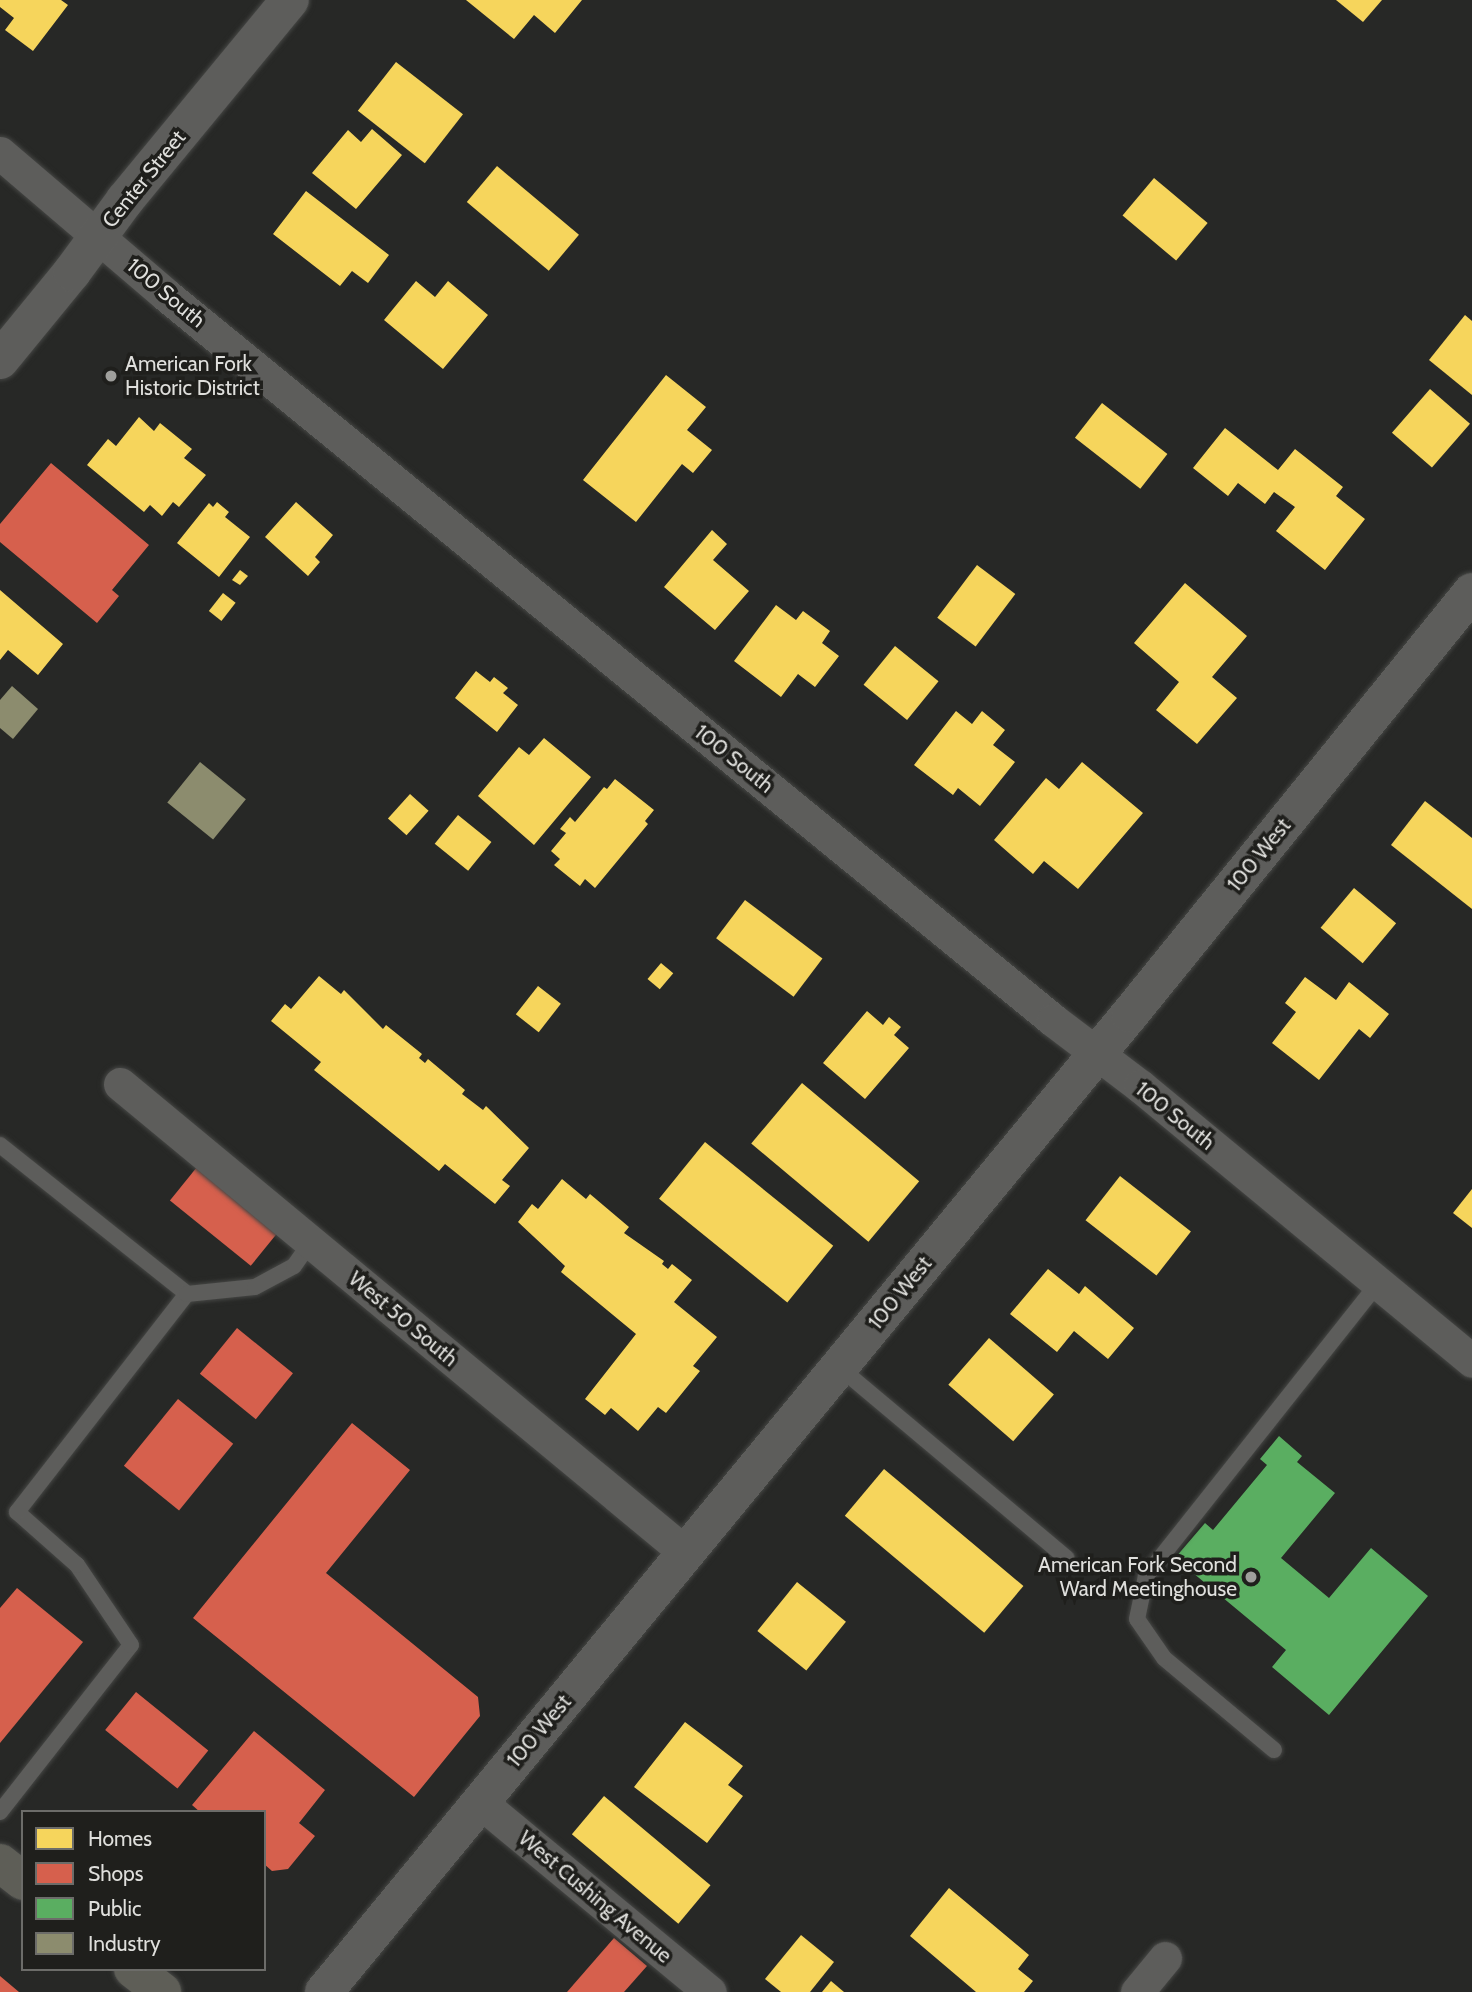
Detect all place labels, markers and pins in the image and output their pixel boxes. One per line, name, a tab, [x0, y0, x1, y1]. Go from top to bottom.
place label: American Fork Historic District	[125, 351, 260, 401]
marker: American Fork Historic District	[103, 368, 119, 384]
place label: American Fork Second Ward Meetinghouse	[1038, 1552, 1237, 1602]
marker: American Fork Second Ward Meetinghouse	[1243, 1569, 1259, 1585]

